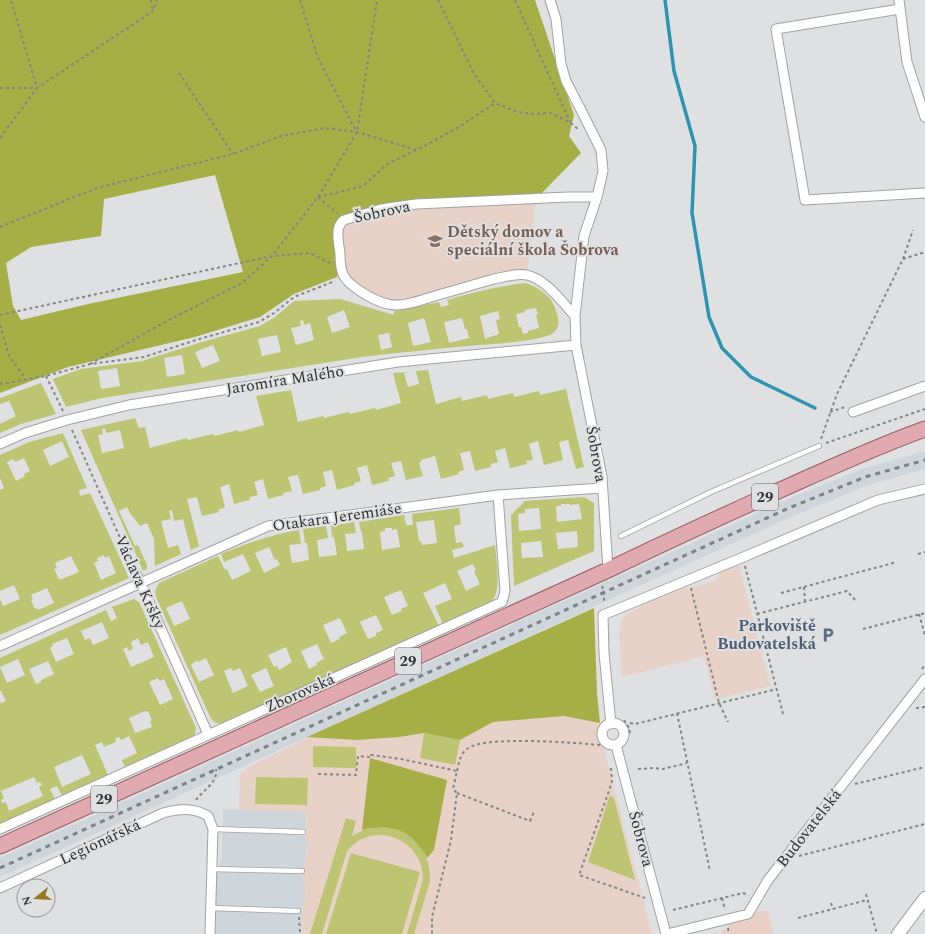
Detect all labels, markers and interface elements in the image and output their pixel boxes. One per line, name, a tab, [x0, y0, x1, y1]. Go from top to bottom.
street label: Šobrova	[352, 194, 412, 230]
place label: Dětský domov a speciální škola Šobrova	[447, 220, 620, 262]
school or university icon: Dětský domov a speciální škola Šobrova	[426, 232, 444, 250]
street label: Jaromíra Malého	[224, 359, 346, 401]
street label: Šobrova	[579, 424, 613, 484]
road number: 29	[752, 484, 778, 510]
street label: Otakara Jeremiáše	[271, 496, 403, 538]
street label: Václava Kršky	[109, 531, 172, 634]
place label: Parkoviště Budovatelská	[717, 614, 817, 656]
parking icon: Parkoviště Budovatelská	[819, 626, 837, 644]
road number: 29	[395, 648, 421, 674]
street label: Zborovská	[261, 667, 339, 719]
street label: Budovatelská	[771, 783, 848, 872]
road number: 29	[91, 786, 117, 812]
street label: Šobrova	[622, 808, 660, 870]
street label: Legionářská	[55, 813, 145, 871]
north arrow	[16, 878, 56, 918]
text: N	[17, 894, 36, 908]

